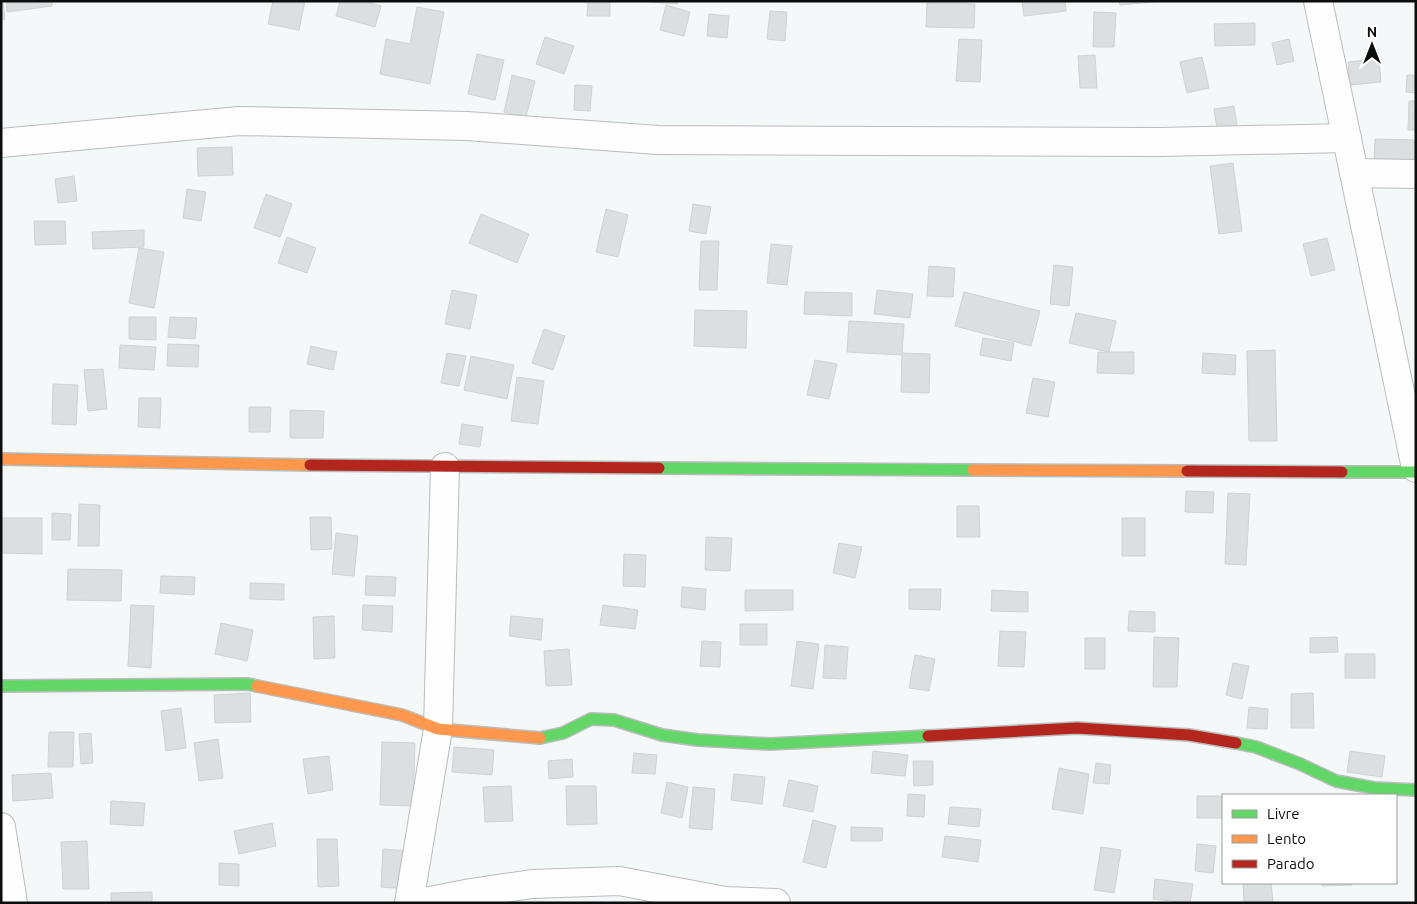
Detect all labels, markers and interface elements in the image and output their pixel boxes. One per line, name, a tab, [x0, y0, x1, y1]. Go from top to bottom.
north arrow	[1347, 20, 1397, 70]
text: N	[1367, 24, 1377, 40]
legend	[1222, 794, 1397, 884]
text: Livre	[1267, 805, 1300, 822]
text: Lento	[1267, 830, 1306, 847]
text: Parado	[1267, 855, 1314, 872]

